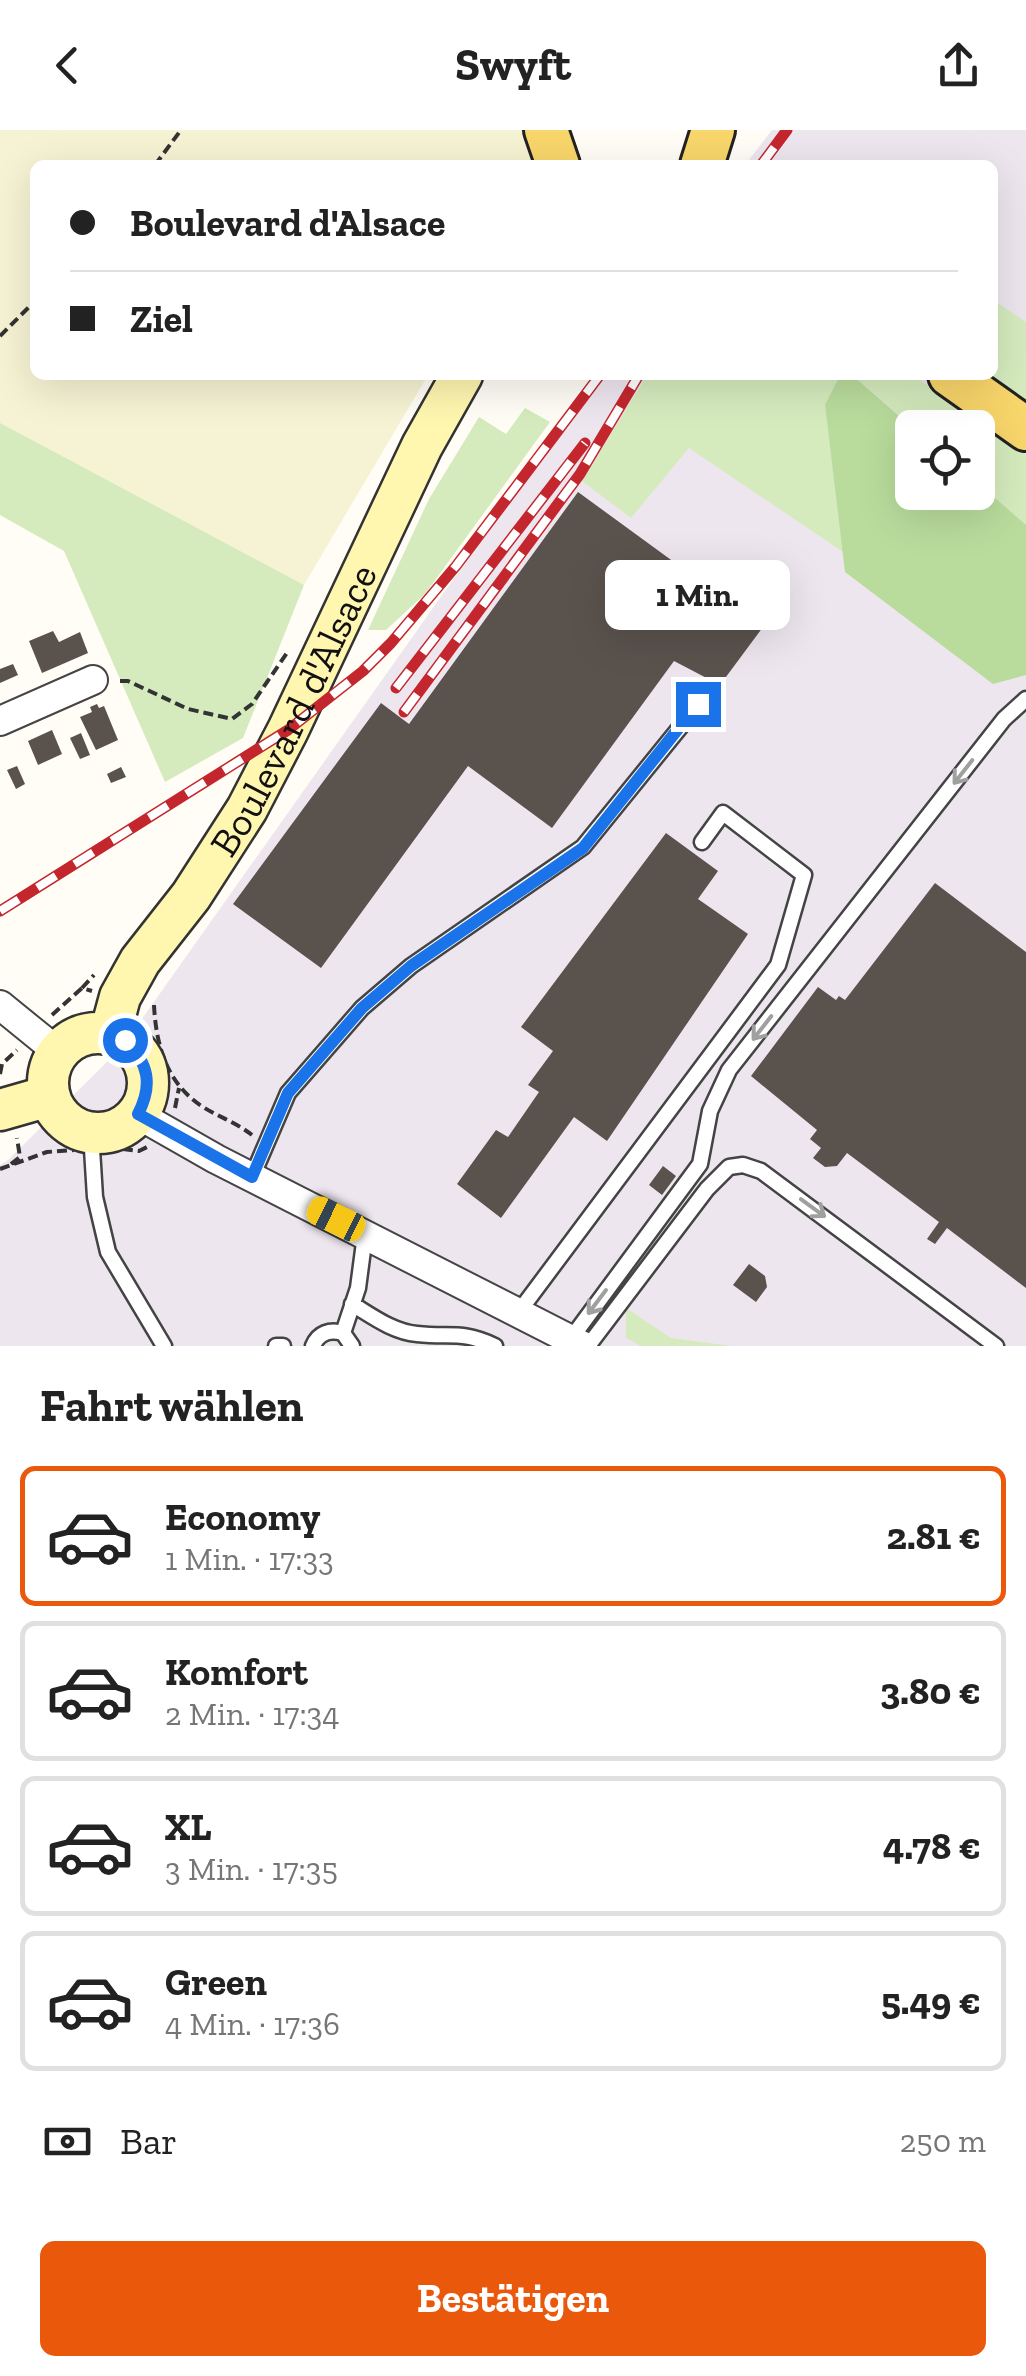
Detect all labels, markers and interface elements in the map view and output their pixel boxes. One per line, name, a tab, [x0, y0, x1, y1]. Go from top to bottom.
icon: back	[40, 38, 95, 93]
text: Swyft	[455, 38, 571, 92]
icon: share	[931, 38, 986, 93]
text: Boulevard d'Alsace	[130, 200, 445, 246]
text: Ziel	[130, 296, 193, 342]
map controls	[895, 410, 995, 510]
button: locate	[895, 410, 995, 510]
street label: Boulevard d'Alsace	[199, 556, 387, 865]
callout: 1 Min.	[606, 559, 790, 629]
text: 1 Min.	[656, 576, 739, 614]
route end	[676, 682, 721, 727]
one-way arrow	[952, 759, 974, 785]
one-way arrow	[752, 1014, 773, 1041]
route start	[103, 1018, 148, 1063]
car	[302, 1192, 370, 1246]
one-way arrow	[799, 1198, 826, 1219]
one-way arrow	[586, 1288, 607, 1315]
text: Fahrt wählen	[40, 1379, 303, 1433]
icon: car	[45, 1491, 135, 1581]
text: Economy	[165, 1494, 320, 1540]
text: 2.81 €	[886, 1513, 981, 1559]
text: 1 Min. · 17:33	[165, 1540, 334, 1578]
icon: car	[45, 1646, 135, 1736]
text: Komfort	[165, 1649, 308, 1695]
text: 3.80 €	[880, 1668, 981, 1714]
text: 2 Min. · 17:34	[165, 1695, 339, 1733]
icon: car	[45, 1801, 135, 1891]
text: XL	[165, 1804, 212, 1850]
text: 4.78 €	[883, 1823, 981, 1869]
text: 3 Min. · 17:35	[165, 1850, 338, 1888]
icon: car	[45, 1956, 135, 2046]
text: Green	[165, 1959, 267, 2005]
text: 5.49 €	[881, 1978, 981, 2024]
text: 4 Min. · 17:36	[165, 2005, 340, 2043]
icon: cash	[40, 2114, 95, 2169]
text: Bar	[120, 2118, 177, 2164]
text: 250 m	[900, 2122, 986, 2160]
button: Bestätigen	[40, 2241, 986, 2356]

